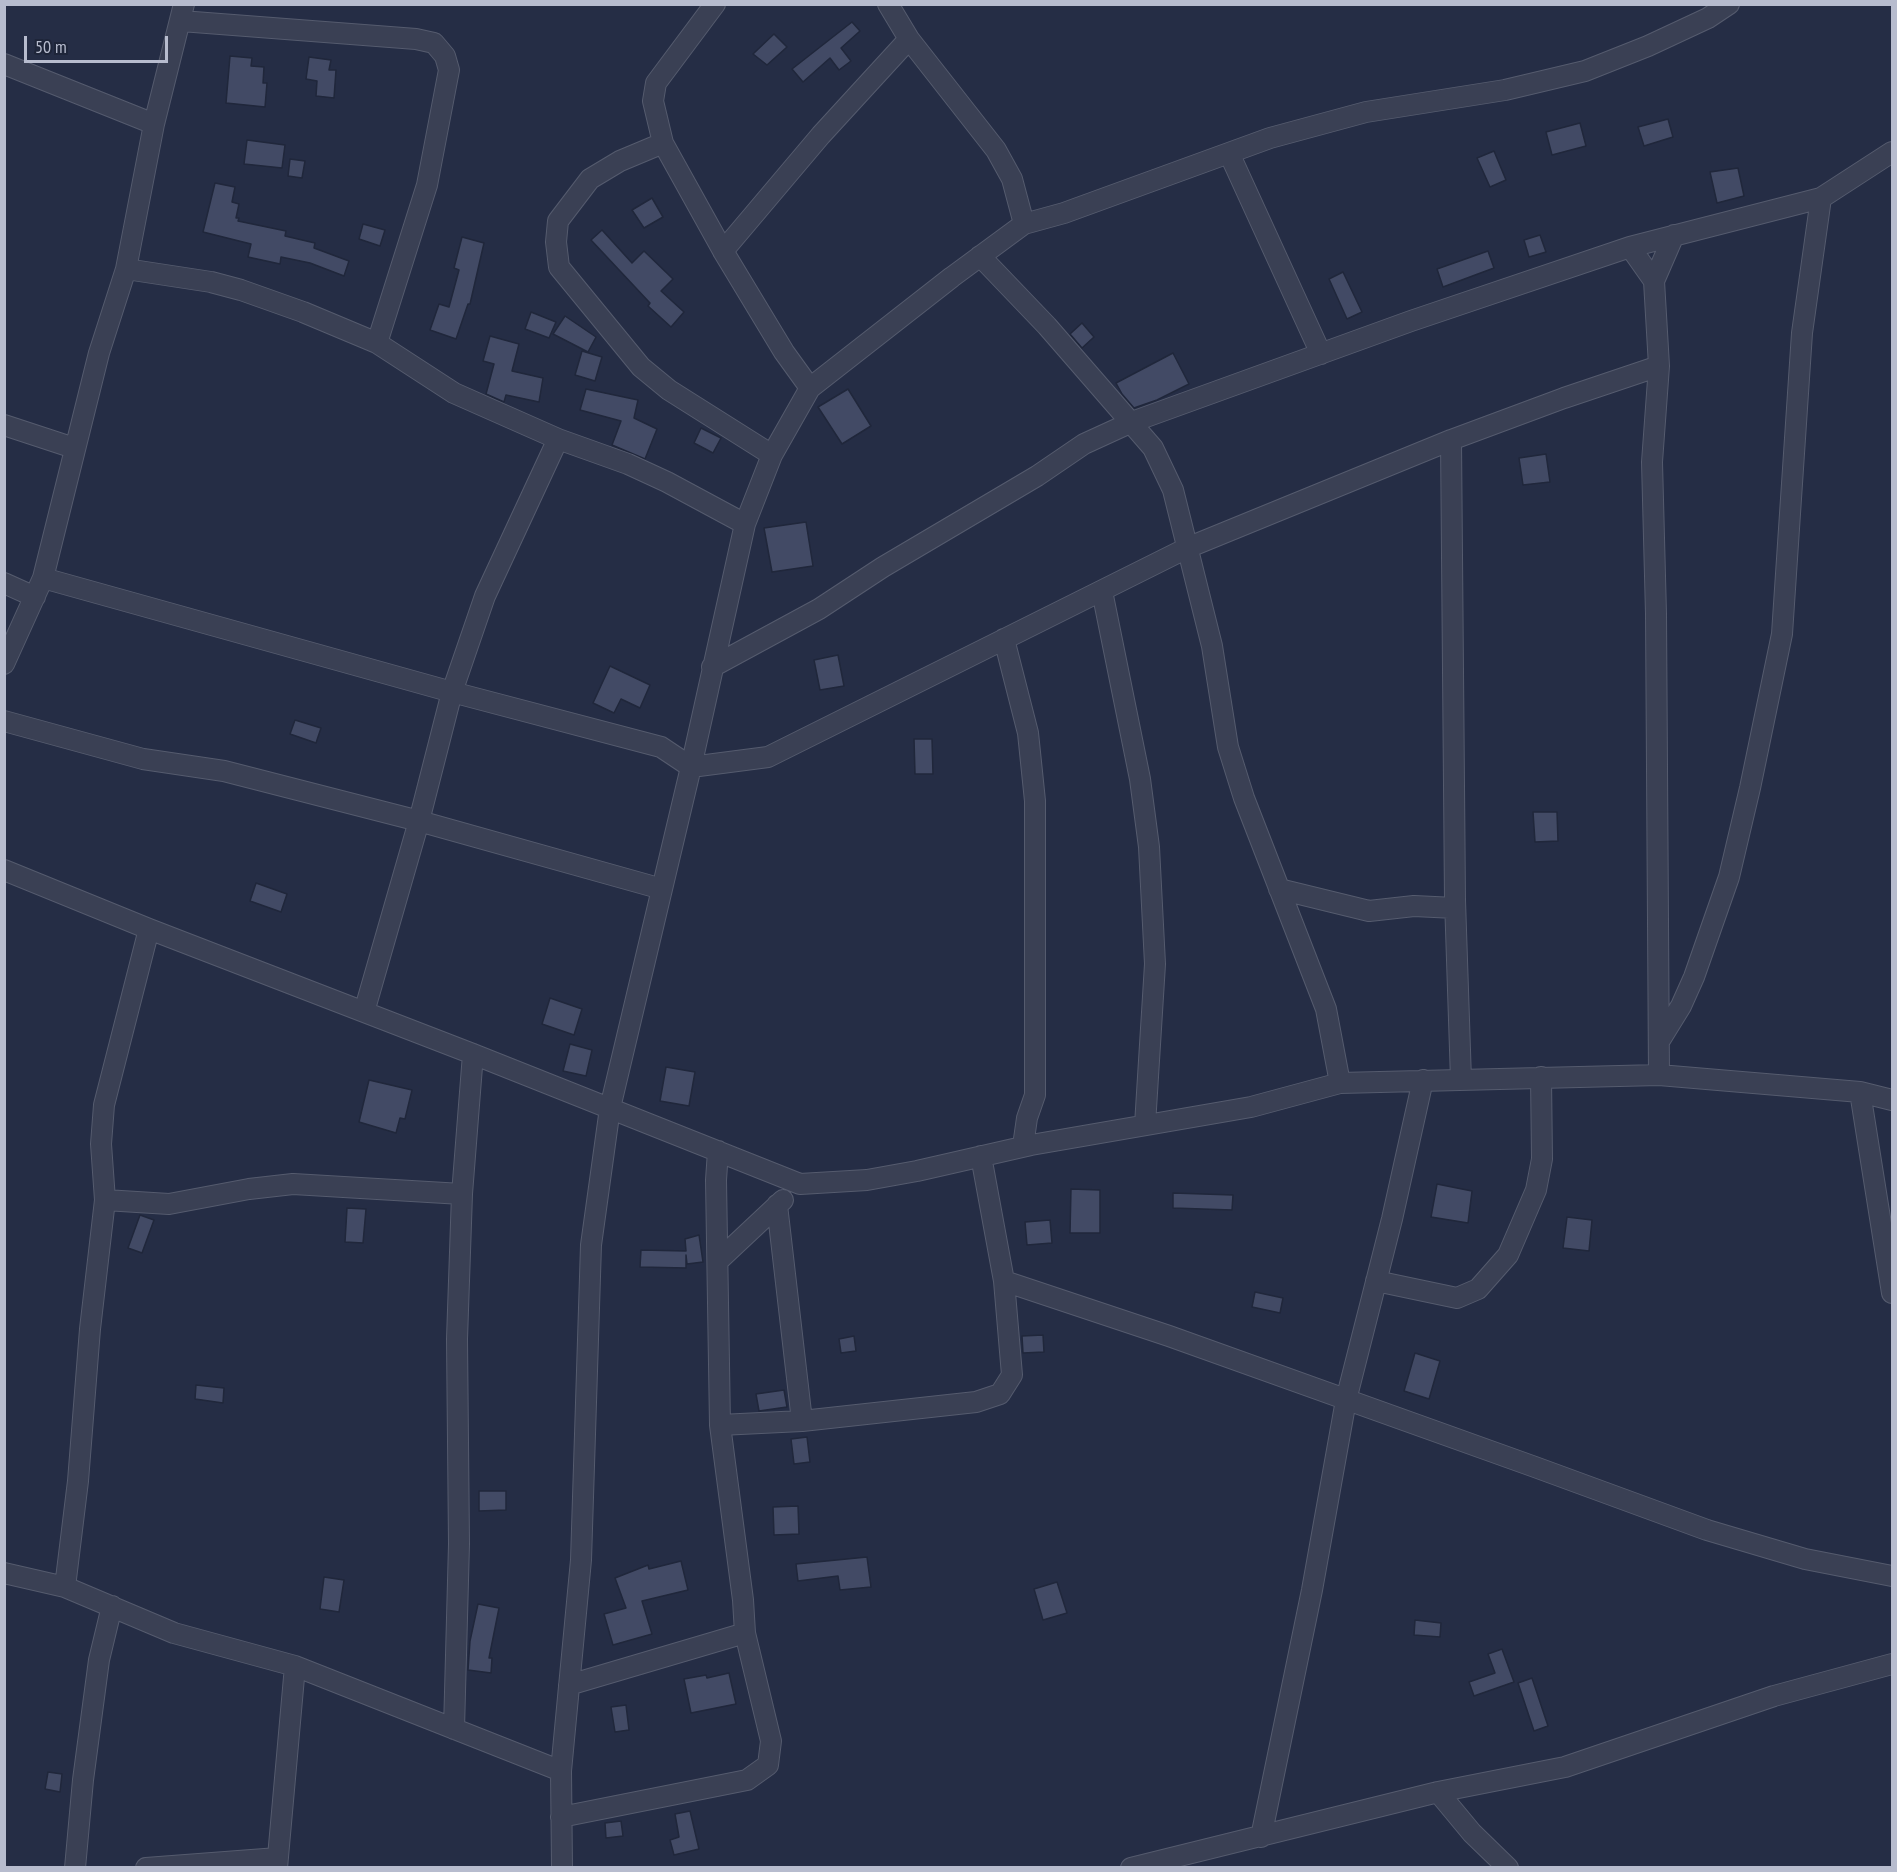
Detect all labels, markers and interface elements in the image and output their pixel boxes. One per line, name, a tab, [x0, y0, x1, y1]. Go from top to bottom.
scale bar	[27, 24, 171, 62]
text: 50 m	[35, 35, 67, 58]

